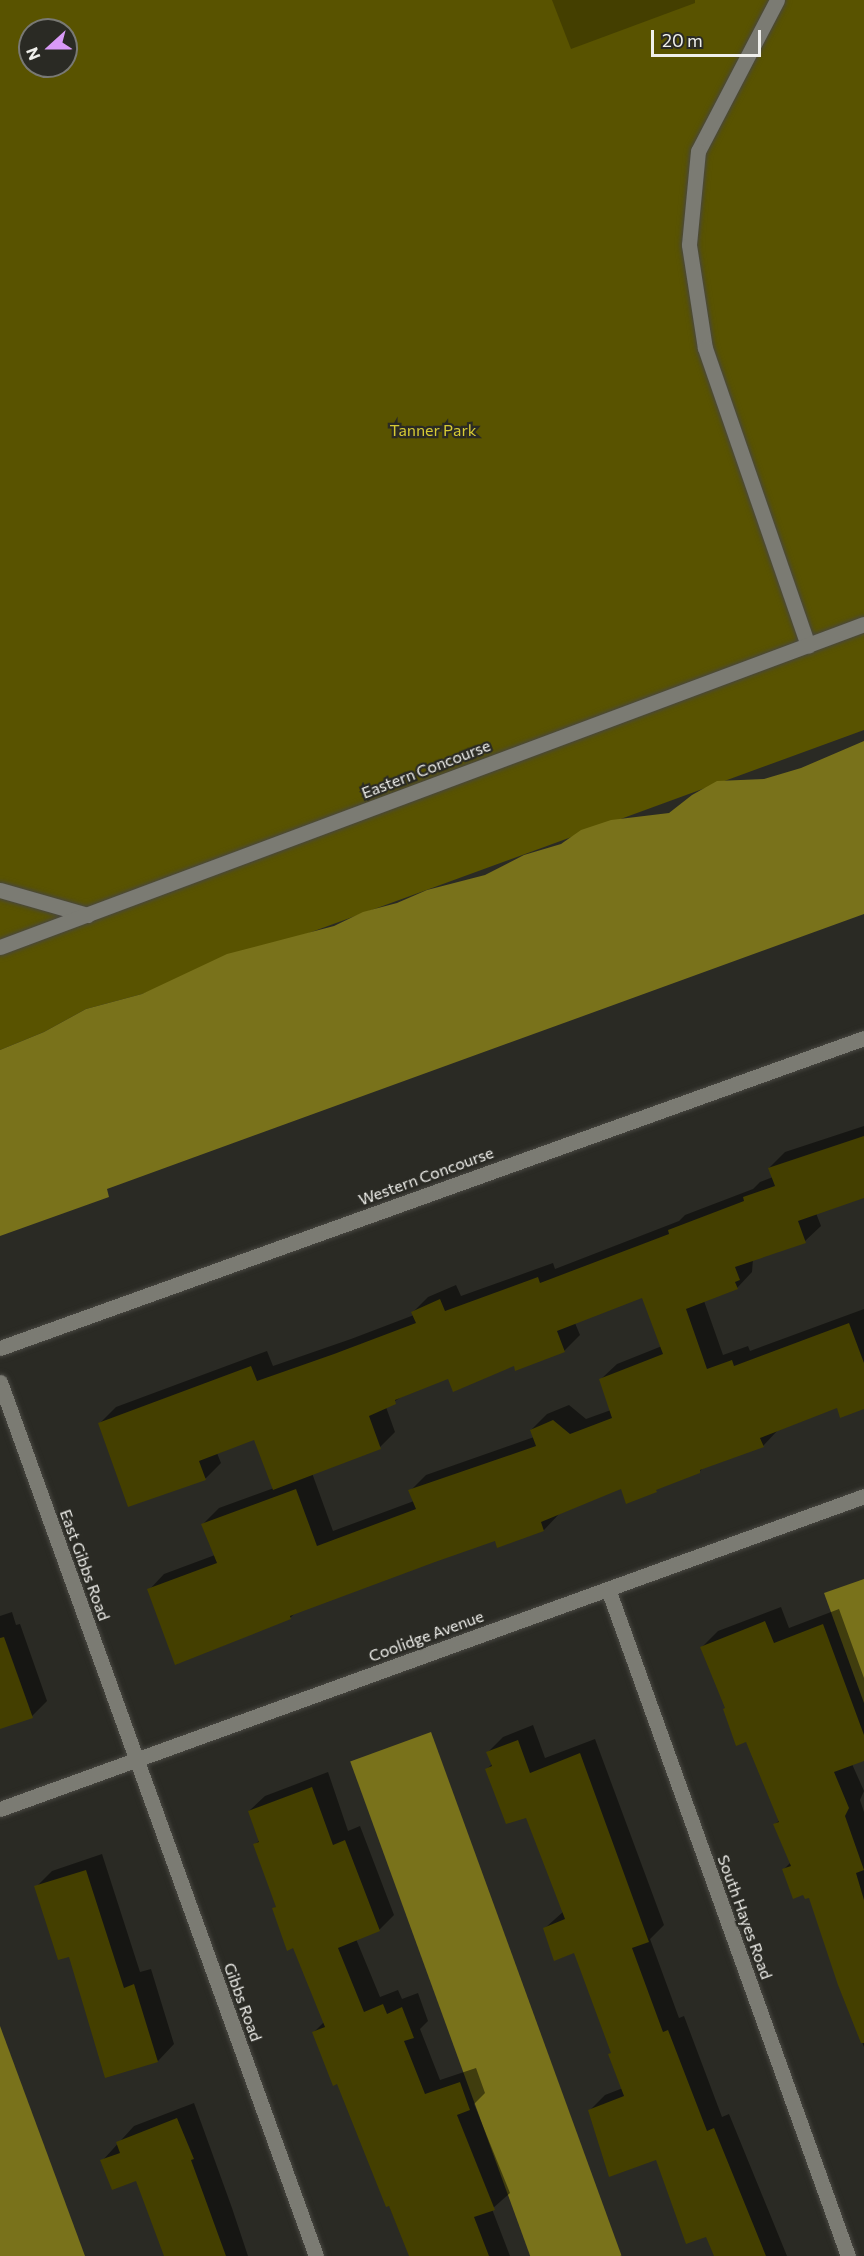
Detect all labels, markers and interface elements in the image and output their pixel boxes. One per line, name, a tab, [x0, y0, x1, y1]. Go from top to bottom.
north arrow	[18, 18, 78, 78]
scale bar	[654, 18, 764, 56]
text: 20 m	[662, 29, 703, 51]
text: N	[22, 45, 44, 63]
park label: Tanner Park	[390, 420, 476, 440]
street label: Eastern Concourse	[359, 736, 493, 802]
street label: Western Concourse	[356, 1143, 496, 1209]
street label: East Gibbs Road	[56, 1507, 114, 1623]
street label: Coolidge Avenue	[366, 1606, 486, 1666]
street label: South Hayes Road	[714, 1852, 776, 1982]
street label: Gibbs Road	[220, 1960, 266, 2044]

